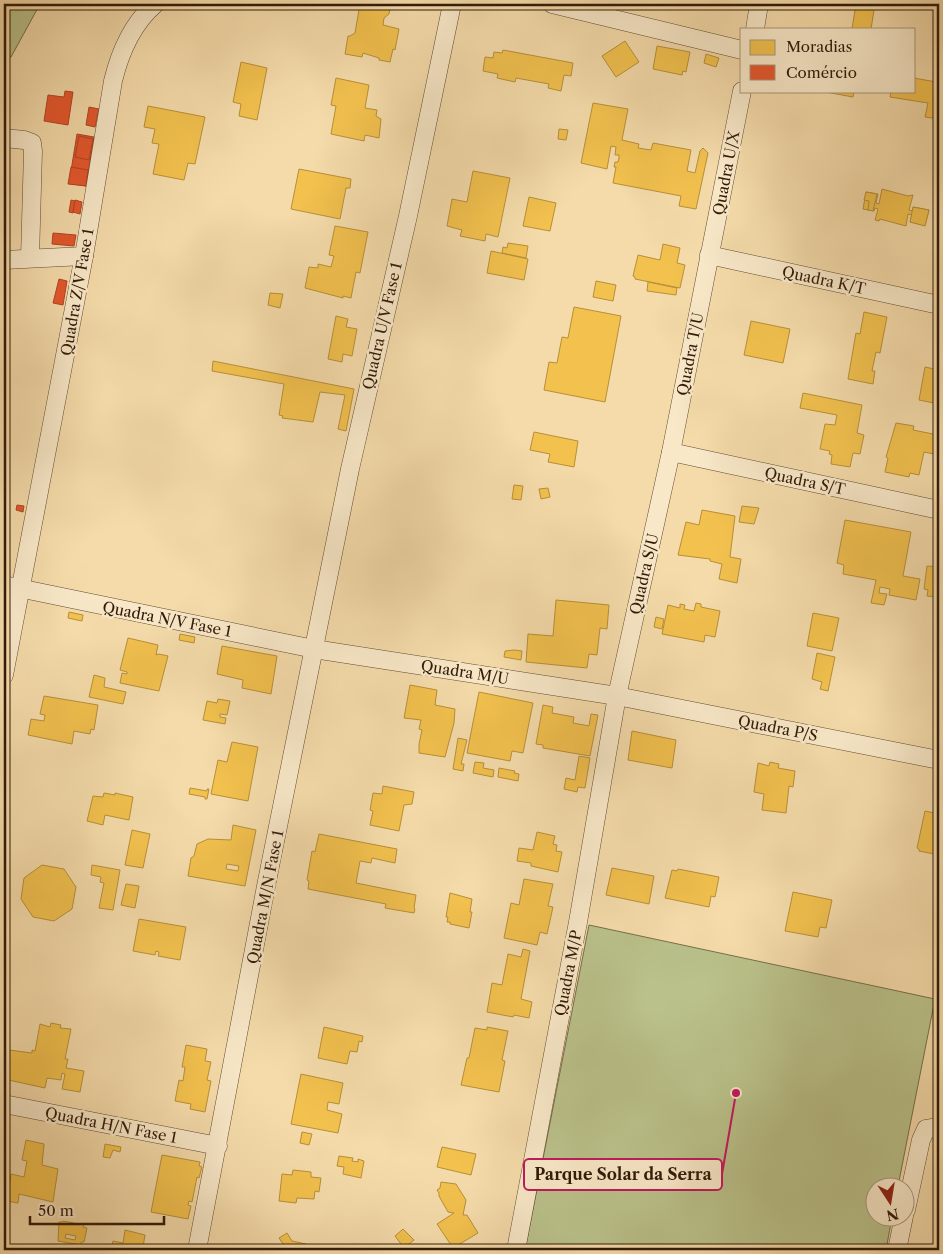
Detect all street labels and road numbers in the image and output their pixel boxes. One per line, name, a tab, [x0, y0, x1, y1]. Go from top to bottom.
street label: Quadra U/X	[709, 129, 743, 217]
street label: Quadra Z/V Fase 1	[56, 226, 98, 357]
street label: Quadra U/V Fase 1	[358, 260, 406, 391]
street label: Quadra K/T	[780, 262, 868, 298]
street label: Quadra T/U	[673, 310, 707, 397]
street label: Quadra S/T	[763, 463, 848, 499]
street label: Quadra S/U	[625, 531, 663, 616]
street label: Quadra N/V Fase 1	[101, 597, 234, 641]
street label: Quadra M/U	[420, 656, 511, 688]
street label: Quadra P/S	[737, 711, 819, 745]
street label: Quadra M/N Fase 1	[243, 828, 287, 966]
street label: Quadra M/P	[550, 928, 586, 1018]
street label: Quadra H/N Fase 1	[44, 1103, 179, 1147]

